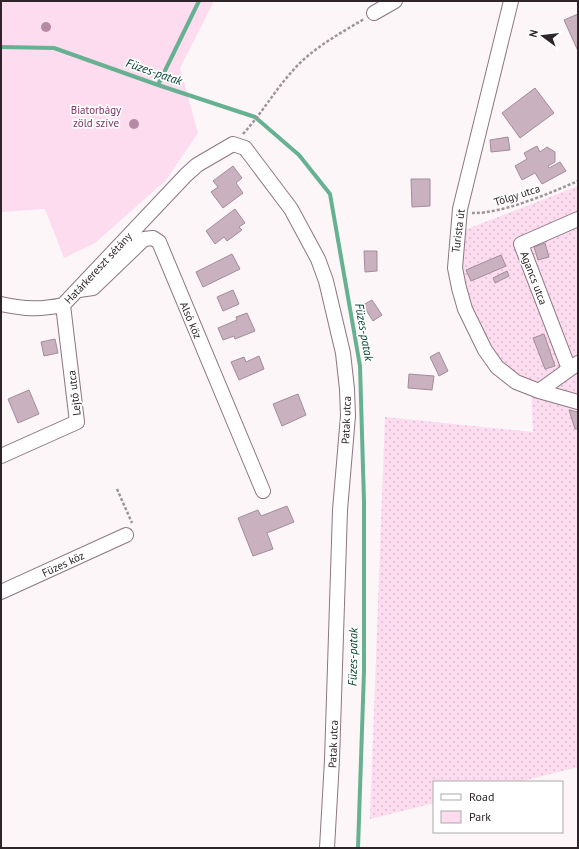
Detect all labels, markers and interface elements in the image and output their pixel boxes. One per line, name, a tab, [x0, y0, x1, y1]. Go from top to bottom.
north arrow	[523, 16, 563, 56]
text: N	[526, 28, 541, 39]
water label: Füzes-patak	[124, 55, 185, 88]
park label: Biatorbágy zöld szíve	[71, 103, 122, 130]
street label: Tölgy utca	[492, 181, 542, 209]
street label: Turista út	[448, 208, 468, 254]
street label: Határkereszt sétány	[61, 229, 135, 307]
street label: Agancs utca	[517, 249, 551, 307]
street label: Alsó köz	[177, 299, 205, 341]
water label: Füzes-patak	[352, 302, 377, 363]
street label: Lejtő utca	[64, 369, 84, 417]
street label: Patak utca	[338, 396, 354, 444]
street label: Füzes köz	[40, 548, 87, 580]
water label: Füzes-patak	[344, 627, 361, 686]
street label: Patak utca	[325, 720, 341, 768]
legend	[433, 781, 563, 833]
text: Road	[469, 789, 494, 804]
text: Park	[469, 809, 491, 824]

